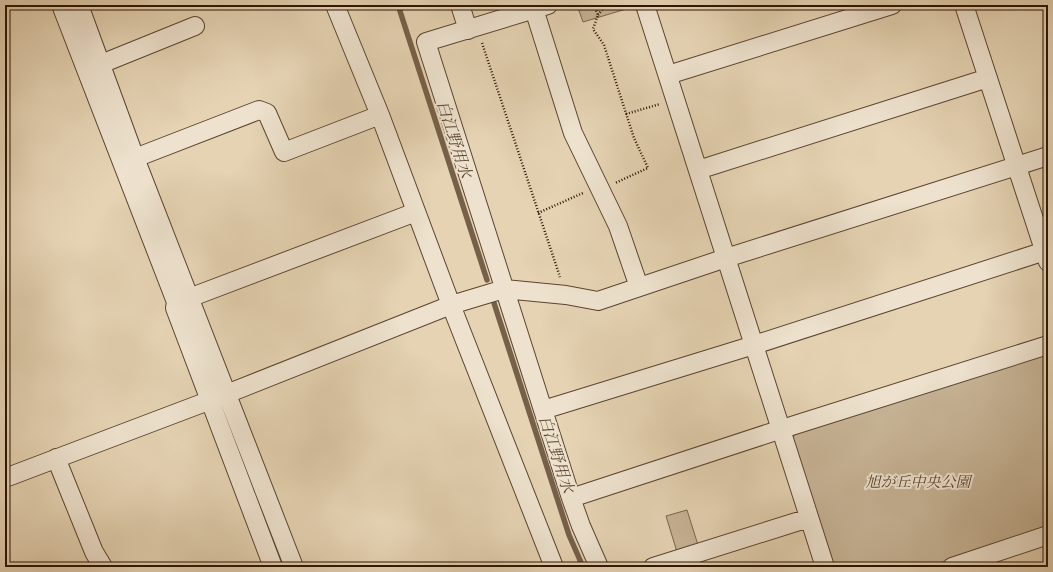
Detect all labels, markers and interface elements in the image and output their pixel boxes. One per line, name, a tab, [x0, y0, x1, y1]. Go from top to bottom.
water label: 白江野用水	[432, 98, 477, 182]
water label: 白江野用水	[534, 413, 579, 497]
park label: 旭が丘中央公園	[865, 472, 973, 491]

